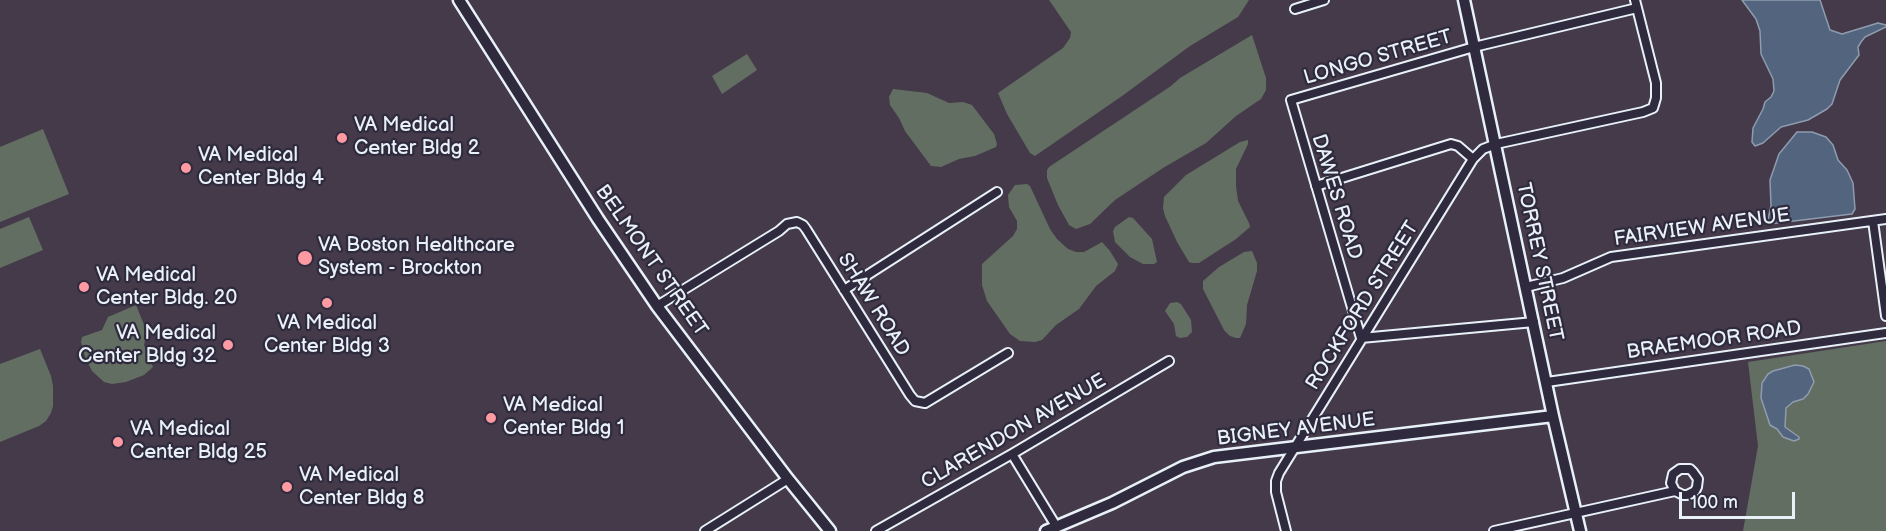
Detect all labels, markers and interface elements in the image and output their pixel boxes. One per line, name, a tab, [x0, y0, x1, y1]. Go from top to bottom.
street label: LONGO STREET	[1301, 25, 1455, 91]
place label: VA Medical Center Bldg 2	[354, 114, 480, 161]
marker: VA Medical Center Bldg 2	[335, 131, 349, 145]
street label: DAWES ROAD	[1306, 132, 1366, 262]
place label: VA Medical Center Bldg 4	[198, 144, 324, 191]
marker: VA Medical Center Bldg 4	[179, 161, 193, 175]
street label: BELMONT STREET	[590, 181, 712, 341]
street label: TORREY STREET	[1511, 181, 1567, 343]
street label: FAIRVIEW AVENUE	[1612, 204, 1792, 252]
street label: ROCKFORD STREET	[1301, 217, 1425, 395]
place label: VA Boston Healthcare System - Brockton	[318, 234, 515, 281]
marker: VA Boston Healthcare System - Brockton	[296, 249, 314, 267]
street label: SHAW ROAD	[832, 249, 914, 361]
place label: VA Medical Center Bldg. 20	[96, 264, 237, 311]
marker: VA Medical Center Bldg. 20	[77, 280, 91, 294]
marker: VA Medical Center Bldg 3	[320, 296, 334, 310]
place label: VA Medical Center Bldg 3	[264, 312, 390, 359]
street label: BRAEMOOR ROAD	[1625, 317, 1803, 365]
place label: VA Medical Center Bldg 32	[78, 322, 216, 369]
marker: VA Medical Center Bldg 32	[221, 338, 235, 352]
street label: CLARENDON AVENUE	[917, 369, 1111, 495]
place label: VA Medical Center Bldg 1	[503, 394, 625, 441]
street label: BIGNEY AVENUE	[1216, 408, 1376, 452]
marker: VA Medical Center Bldg 1	[484, 411, 498, 425]
place label: VA Medical Center Bldg 25	[130, 418, 267, 465]
marker: VA Medical Center Bldg 25	[111, 435, 125, 449]
place label: VA Medical Center Bldg 8	[299, 464, 424, 511]
marker: VA Medical Center Bldg 8	[280, 480, 294, 494]
scale bar	[1682, 480, 1798, 518]
text: 100 m	[1690, 492, 1738, 513]

